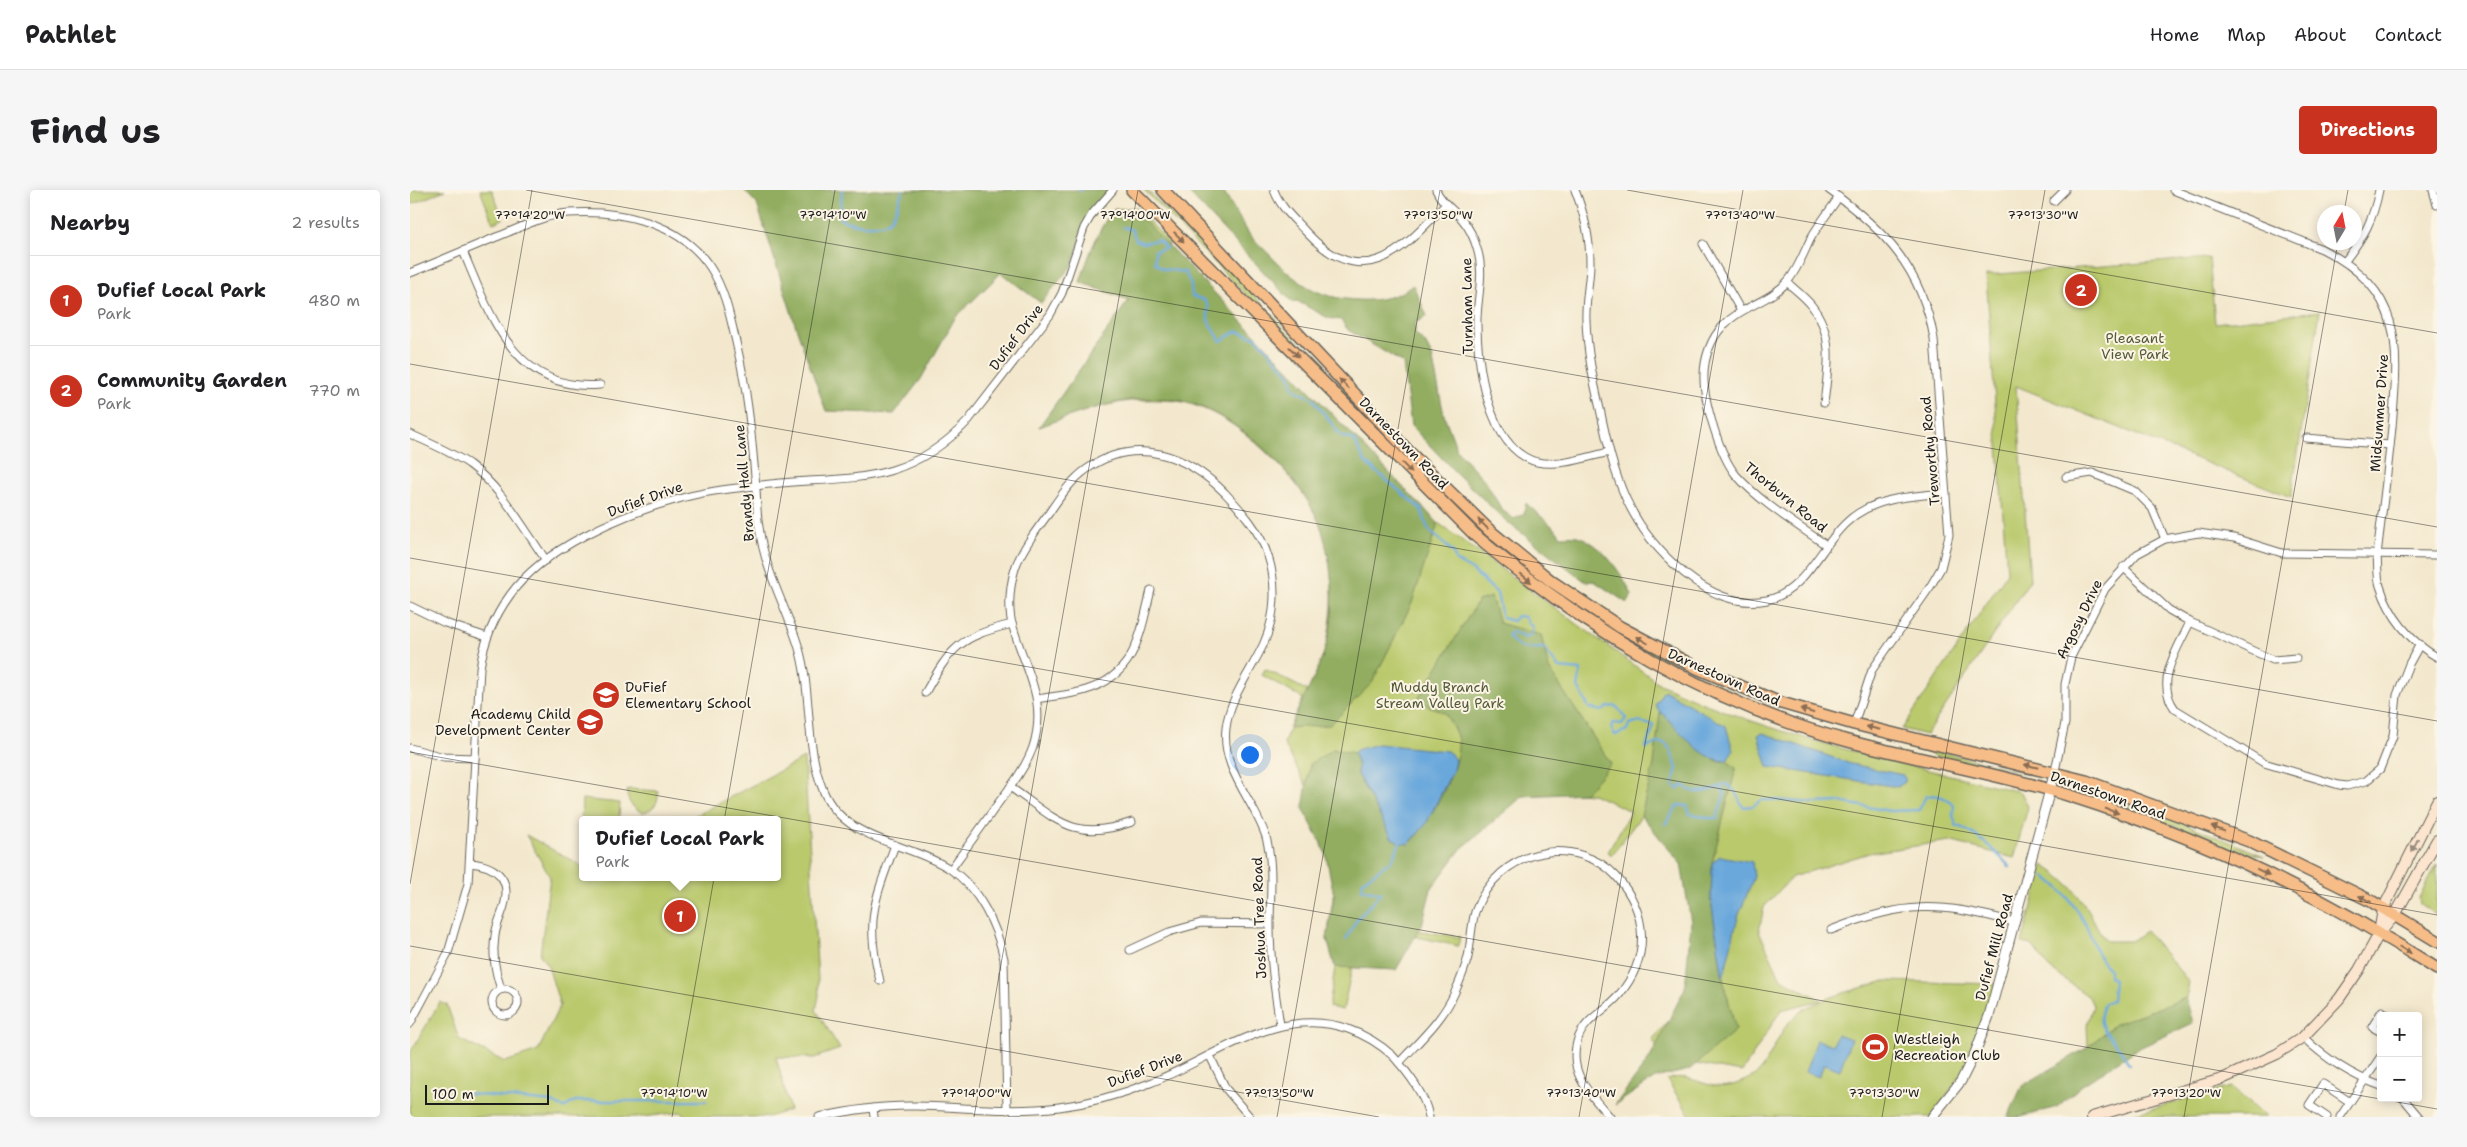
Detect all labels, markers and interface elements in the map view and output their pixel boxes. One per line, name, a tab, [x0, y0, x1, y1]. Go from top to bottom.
text: Pathlet	[25, 19, 116, 51]
text: Home	[2150, 23, 2199, 47]
text: Map	[2227, 23, 2266, 47]
text: About	[2294, 23, 2347, 47]
text: Contact	[2375, 23, 2442, 47]
button: Directions	[2299, 106, 2437, 154]
text: Find us	[30, 107, 161, 154]
north arrow	[2317, 205, 2362, 250]
text: 77°14'20"W	[495, 207, 565, 223]
text: 77°14'10"W	[799, 207, 867, 223]
text: 77°14'00"W	[1099, 207, 1171, 223]
text: 77°13'50"W	[1403, 207, 1473, 223]
text: 77°13'40"W	[1705, 207, 1775, 223]
text: 77°13'30"W	[2008, 207, 2078, 223]
text: Nearby	[50, 209, 130, 237]
text: 2 results	[291, 212, 360, 233]
one-way arrow	[1173, 230, 1185, 242]
street label: Turnham Lane	[1457, 258, 1477, 354]
pin: 2	[2065, 271, 2097, 309]
text: Dufief Local Park	[97, 278, 266, 303]
text: 1	[62, 290, 70, 311]
text: 480 m	[308, 290, 360, 311]
street label: Dufief Drive	[985, 300, 1047, 374]
text: Park	[97, 303, 131, 324]
park label: Pleasant View Park	[2101, 329, 2169, 363]
one-way arrow	[1288, 345, 1300, 357]
street label: Midsummer Drive	[2366, 353, 2392, 473]
text: Community Garden	[97, 368, 287, 393]
one-way arrow	[1338, 378, 1350, 390]
text: 2	[60, 380, 72, 401]
text: 770 m	[308, 380, 360, 401]
text: Park	[97, 393, 131, 414]
street label: Darnestown Road	[1355, 393, 1453, 493]
street label: Treworthy Road	[1916, 395, 1944, 506]
street label: Brandy Hall Lane	[730, 424, 758, 542]
street label: Thorburn Road	[1741, 458, 1831, 536]
one-way arrow	[1401, 462, 1413, 474]
street label: Dufief Drive	[605, 477, 685, 521]
one-way arrow	[1477, 518, 1489, 530]
one-way arrow	[1520, 573, 1533, 584]
street label: Argosy Drive	[2052, 576, 2106, 662]
one-way arrow	[1636, 635, 1649, 644]
street label: Darnestown Road	[1665, 644, 1783, 710]
place label: DuFief Elementary School	[625, 678, 752, 712]
park label: Muddy Branch Stream Valley Park	[1376, 678, 1504, 712]
school or university icon: DuFief Elementary School	[591, 680, 621, 710]
place label: Academy Child Development Center	[435, 705, 571, 739]
school or university icon: Academy Child Development Center	[575, 707, 605, 737]
one-way arrow	[1799, 707, 1814, 715]
one-way arrow	[1866, 724, 1881, 732]
your location	[1237, 742, 1263, 768]
one-way arrow	[2024, 762, 2039, 770]
street label: Darnestown Road	[2048, 767, 2168, 823]
one-way arrow	[2105, 807, 2120, 815]
popup	[579, 816, 781, 881]
one-way arrow	[2210, 825, 2225, 833]
text: Dufief Local Park	[595, 826, 765, 851]
one-way arrow	[2411, 838, 2419, 852]
text: Park	[595, 851, 630, 872]
street label: Joshua Tree Road	[1248, 857, 1270, 979]
one-way arrow	[2256, 868, 2270, 876]
street label: Dufief Mill Road	[1971, 891, 2017, 1002]
one-way arrow	[2358, 895, 2372, 903]
pin: 1	[664, 897, 696, 935]
one-way arrow	[2399, 945, 2412, 954]
map controls	[2377, 1012, 2422, 1102]
button: +	[2377, 1012, 2422, 1057]
place label: Westleigh Recreation Club	[1894, 1030, 2000, 1064]
sports icon: Westleigh Recreation Club	[1860, 1032, 1890, 1062]
street label: Dufief Drive	[1105, 1046, 1185, 1091]
button: −	[2377, 1057, 2422, 1102]
scale bar	[425, 1082, 549, 1105]
text: 100 m	[432, 1085, 474, 1103]
text: 77°14'10"W	[640, 1085, 708, 1101]
text: 77°14'00"W	[940, 1085, 1012, 1101]
text: 77°13'50"W	[1244, 1085, 1314, 1101]
text: 77°13'40"W	[1546, 1085, 1616, 1101]
text: 77°13'30"W	[1849, 1085, 1919, 1101]
text: 77°13'20"W	[2151, 1085, 2221, 1101]

